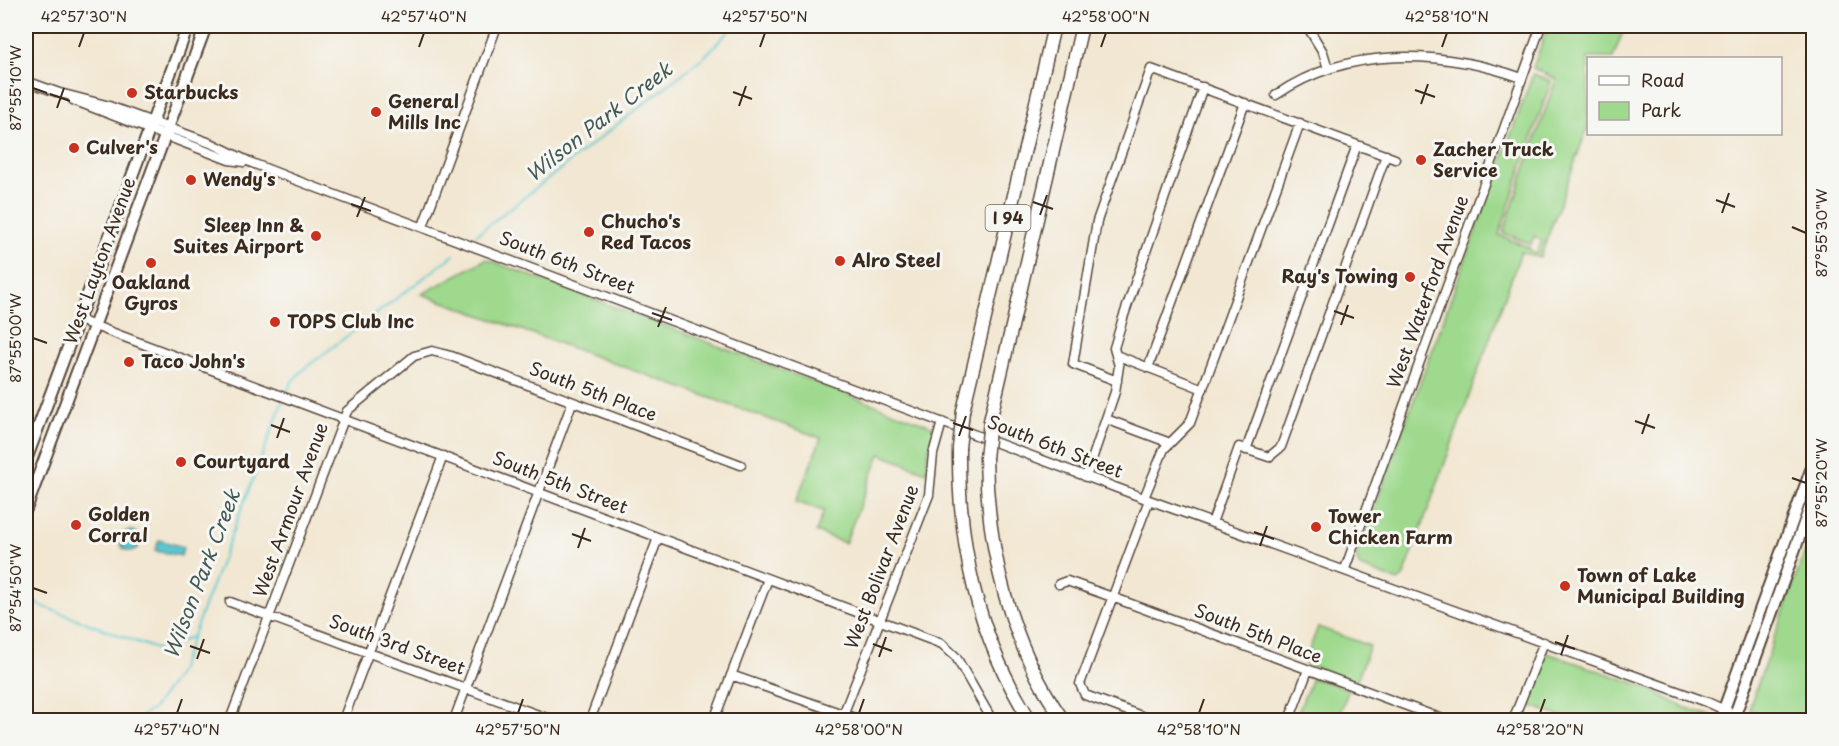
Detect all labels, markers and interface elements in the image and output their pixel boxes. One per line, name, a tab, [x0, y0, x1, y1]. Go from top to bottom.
text: 42°57'30"N	[41, 4, 127, 27]
text: 42°57'40"N	[381, 4, 467, 27]
text: 42°57'50"N	[722, 4, 808, 27]
text: 42°58'00"N	[1062, 4, 1150, 27]
text: 42°58'10"N	[1405, 4, 1489, 27]
text: 87°55'10"W	[3, 45, 26, 131]
water label: Wilson Park Creek	[519, 54, 679, 188]
legend	[1587, 57, 1782, 135]
text: Road	[1641, 66, 1685, 93]
place label: Starbucks	[144, 78, 239, 105]
marker: Starbucks	[125, 86, 139, 100]
place label: General Mills Inc	[388, 87, 461, 135]
text: Park	[1641, 96, 1681, 123]
marker: General Mills Inc	[369, 105, 383, 119]
place label: Culver's	[86, 133, 158, 160]
place label: Zacher Truck Service	[1433, 135, 1554, 183]
marker: Culver's	[67, 141, 81, 155]
marker: Zacher Truck Service	[1414, 153, 1428, 167]
place label: Wendy's	[203, 165, 276, 192]
street label: West Layton Avenue	[56, 173, 141, 348]
marker: Wendy's	[184, 173, 198, 187]
text: 87°55'30"W	[1809, 188, 1832, 277]
street label: West Waterford Avenue	[1379, 191, 1474, 392]
road number: I 94	[986, 205, 1030, 231]
place label: Chucho's Red Tacos	[601, 207, 691, 255]
place label: Sleep Inn & Suites Airport	[173, 211, 304, 259]
street label: South 6th Street	[496, 223, 639, 300]
marker: Chucho's Red Tacos	[582, 225, 596, 239]
marker: Sleep Inn & Suites Airport	[309, 229, 323, 243]
place label: Alro Steel	[851, 246, 941, 273]
marker: Alro Steel	[833, 254, 847, 268]
marker: Oakland Gyros	[144, 256, 158, 270]
place label: Ray's Towing	[1281, 262, 1398, 289]
place label: Oakland Gyros	[112, 268, 190, 316]
marker: Ray's Towing	[1403, 270, 1417, 284]
text: 87°55'00"W	[3, 293, 26, 383]
place label: TOPS Club Inc	[287, 307, 414, 334]
marker: TOPS Club Inc	[268, 315, 282, 329]
place label: Taco John's	[141, 347, 246, 374]
street label: South 5th Place	[526, 354, 661, 427]
marker: Taco John's	[122, 355, 136, 369]
street label: South 6th Street	[984, 407, 1127, 484]
street label: West Armour Avenue	[245, 418, 334, 601]
text: 87°55'20"W	[1809, 438, 1832, 528]
street label: South 5th Street	[489, 443, 632, 520]
place label: Courtyard	[193, 447, 290, 474]
marker: Courtyard	[174, 455, 188, 469]
street label: West Bolivar Avenue	[837, 480, 925, 653]
water label: Wilson Park Creek	[155, 484, 247, 663]
place label: Golden Corral	[88, 500, 150, 548]
place label: Tower Chicken Farm	[1328, 502, 1453, 550]
marker: Golden Corral	[69, 518, 83, 532]
marker: Tower Chicken Farm	[1309, 520, 1323, 534]
text: 87°54'50"W	[3, 543, 26, 632]
place label: Town of Lake Municipal Building	[1577, 561, 1745, 609]
marker: Town of Lake Municipal Building	[1558, 579, 1572, 593]
street label: South 5th Place	[1191, 596, 1326, 669]
street label: South 3rd Street	[326, 606, 469, 681]
text: 42°57'40"N	[134, 717, 220, 740]
text: 42°57'50"N	[475, 717, 561, 740]
text: 42°58'00"N	[815, 717, 903, 740]
text: 42°58'10"N	[1157, 717, 1241, 740]
text: 42°58'20"N	[1496, 717, 1584, 740]

